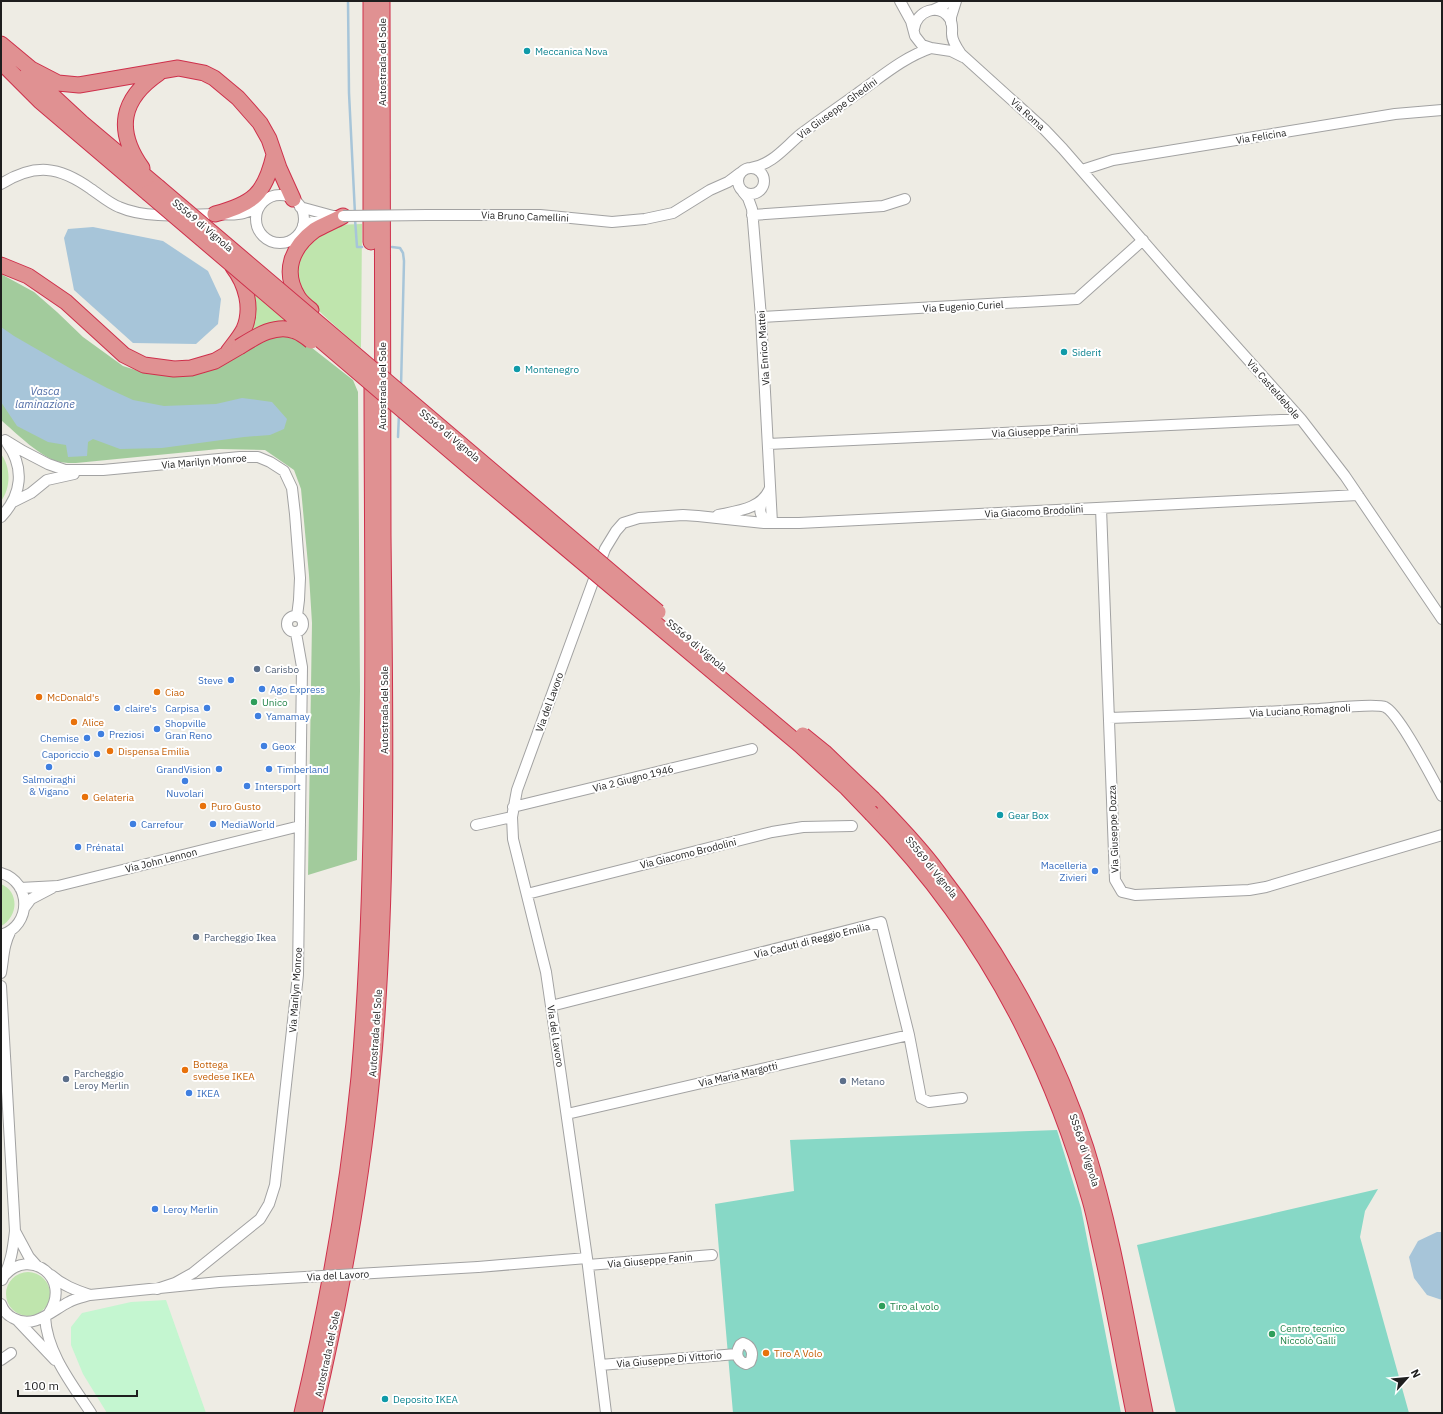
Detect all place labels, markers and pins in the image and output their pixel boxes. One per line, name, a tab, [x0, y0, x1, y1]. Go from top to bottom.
place label: Meccanica Nova	[535, 45, 608, 58]
marker: Meccanica Nova	[522, 46, 532, 56]
place label: Siderit	[1072, 346, 1102, 359]
marker: Siderit	[1059, 347, 1069, 357]
place label: Montenegro	[525, 363, 579, 376]
marker: Montenegro	[512, 364, 522, 374]
place label: Carisbo	[265, 663, 299, 676]
marker: Carisbo	[252, 664, 262, 674]
place label: Steve	[198, 674, 223, 687]
marker: Steve	[226, 675, 236, 685]
place label: Ago Express	[270, 683, 325, 696]
marker: Ago Express	[257, 684, 267, 694]
place label: Ciao	[165, 686, 185, 699]
marker: Ciao	[152, 687, 162, 697]
place label: McDonald's	[47, 691, 99, 704]
marker: McDonald's	[34, 692, 44, 702]
place label: Unico	[262, 696, 288, 709]
marker: Unico	[249, 697, 259, 707]
place label: claire's	[125, 702, 157, 715]
place label: Carpisa	[165, 702, 200, 715]
marker: claire's	[112, 703, 122, 713]
marker: Carpisa	[202, 703, 212, 713]
place label: Yamamay	[266, 710, 310, 723]
marker: Yamamay	[253, 711, 263, 721]
place label: Alice	[82, 716, 105, 729]
marker: Alice	[69, 717, 79, 727]
place label: Shopville Gran Reno	[165, 717, 212, 742]
marker: Shopville Gran Reno	[152, 724, 162, 734]
place label: Preziosi	[109, 728, 144, 741]
marker: Preziosi	[96, 729, 106, 739]
place label: Chemise	[40, 732, 79, 745]
marker: Chemise	[82, 733, 92, 743]
place label: Geox	[272, 740, 295, 753]
marker: Geox	[259, 741, 269, 751]
place label: Dispensa Emilia	[118, 745, 190, 758]
marker: Dispensa Emilia	[105, 746, 115, 756]
place label: Caporiccio	[42, 748, 89, 761]
marker: Caporiccio	[92, 749, 102, 759]
marker: Salmoiraghi & Vigano	[44, 762, 54, 772]
place label: GrandVision	[156, 763, 211, 776]
place label: Timberland	[277, 763, 328, 776]
marker: GrandVision	[214, 764, 224, 774]
marker: Timberland	[264, 764, 274, 774]
place label: Salmoiraghi & Vigano	[22, 773, 76, 798]
marker: Nuvolari	[180, 776, 190, 786]
place label: Intersport	[255, 780, 301, 793]
marker: Intersport	[242, 781, 252, 791]
place label: Nuvolari	[166, 787, 204, 800]
place label: Gelateria	[93, 791, 135, 804]
marker: Gelateria	[80, 792, 90, 802]
place label: Puro Gusto	[211, 800, 261, 813]
marker: Puro Gusto	[198, 801, 208, 811]
place label: Gear Box	[1008, 809, 1049, 822]
marker: Gear Box	[995, 810, 1005, 820]
place label: Carrefour	[141, 818, 184, 831]
place label: MediaWorld	[221, 818, 275, 831]
marker: Carrefour	[128, 819, 138, 829]
marker: MediaWorld	[208, 819, 218, 829]
place label: Prénatal	[86, 841, 124, 854]
marker: Prénatal	[73, 842, 83, 852]
place label: Macelleria Zivieri	[1041, 859, 1088, 884]
marker: Macelleria Zivieri	[1090, 866, 1100, 876]
place label: Parcheggio Ikea	[204, 931, 277, 944]
marker: Parcheggio Ikea	[191, 932, 201, 942]
place label: Bottega svedese IKEA	[193, 1058, 255, 1083]
marker: Bottega svedese IKEA	[180, 1065, 190, 1075]
place label: Parcheggio Leroy Merlin	[74, 1067, 129, 1092]
marker: Parcheggio Leroy Merlin	[61, 1074, 71, 1084]
place label: Metano	[851, 1075, 885, 1088]
marker: Metano	[838, 1076, 848, 1086]
place label: IKEA	[197, 1087, 220, 1100]
marker: IKEA	[184, 1088, 194, 1098]
place label: Leroy Merlin	[163, 1203, 218, 1216]
marker: Leroy Merlin	[150, 1204, 160, 1214]
place label: Tiro al volo	[890, 1300, 939, 1313]
marker: Tiro al volo	[877, 1301, 887, 1311]
place label: Centro tecnico Niccolò Galli	[1280, 1322, 1346, 1347]
marker: Centro tecnico Niccolò Galli	[1267, 1329, 1277, 1339]
place label: Tiro A Volo	[774, 1347, 823, 1360]
marker: Tiro A Volo	[761, 1348, 771, 1358]
place label: Deposito IKEA	[393, 1393, 459, 1406]
marker: Deposito IKEA	[380, 1394, 390, 1404]

